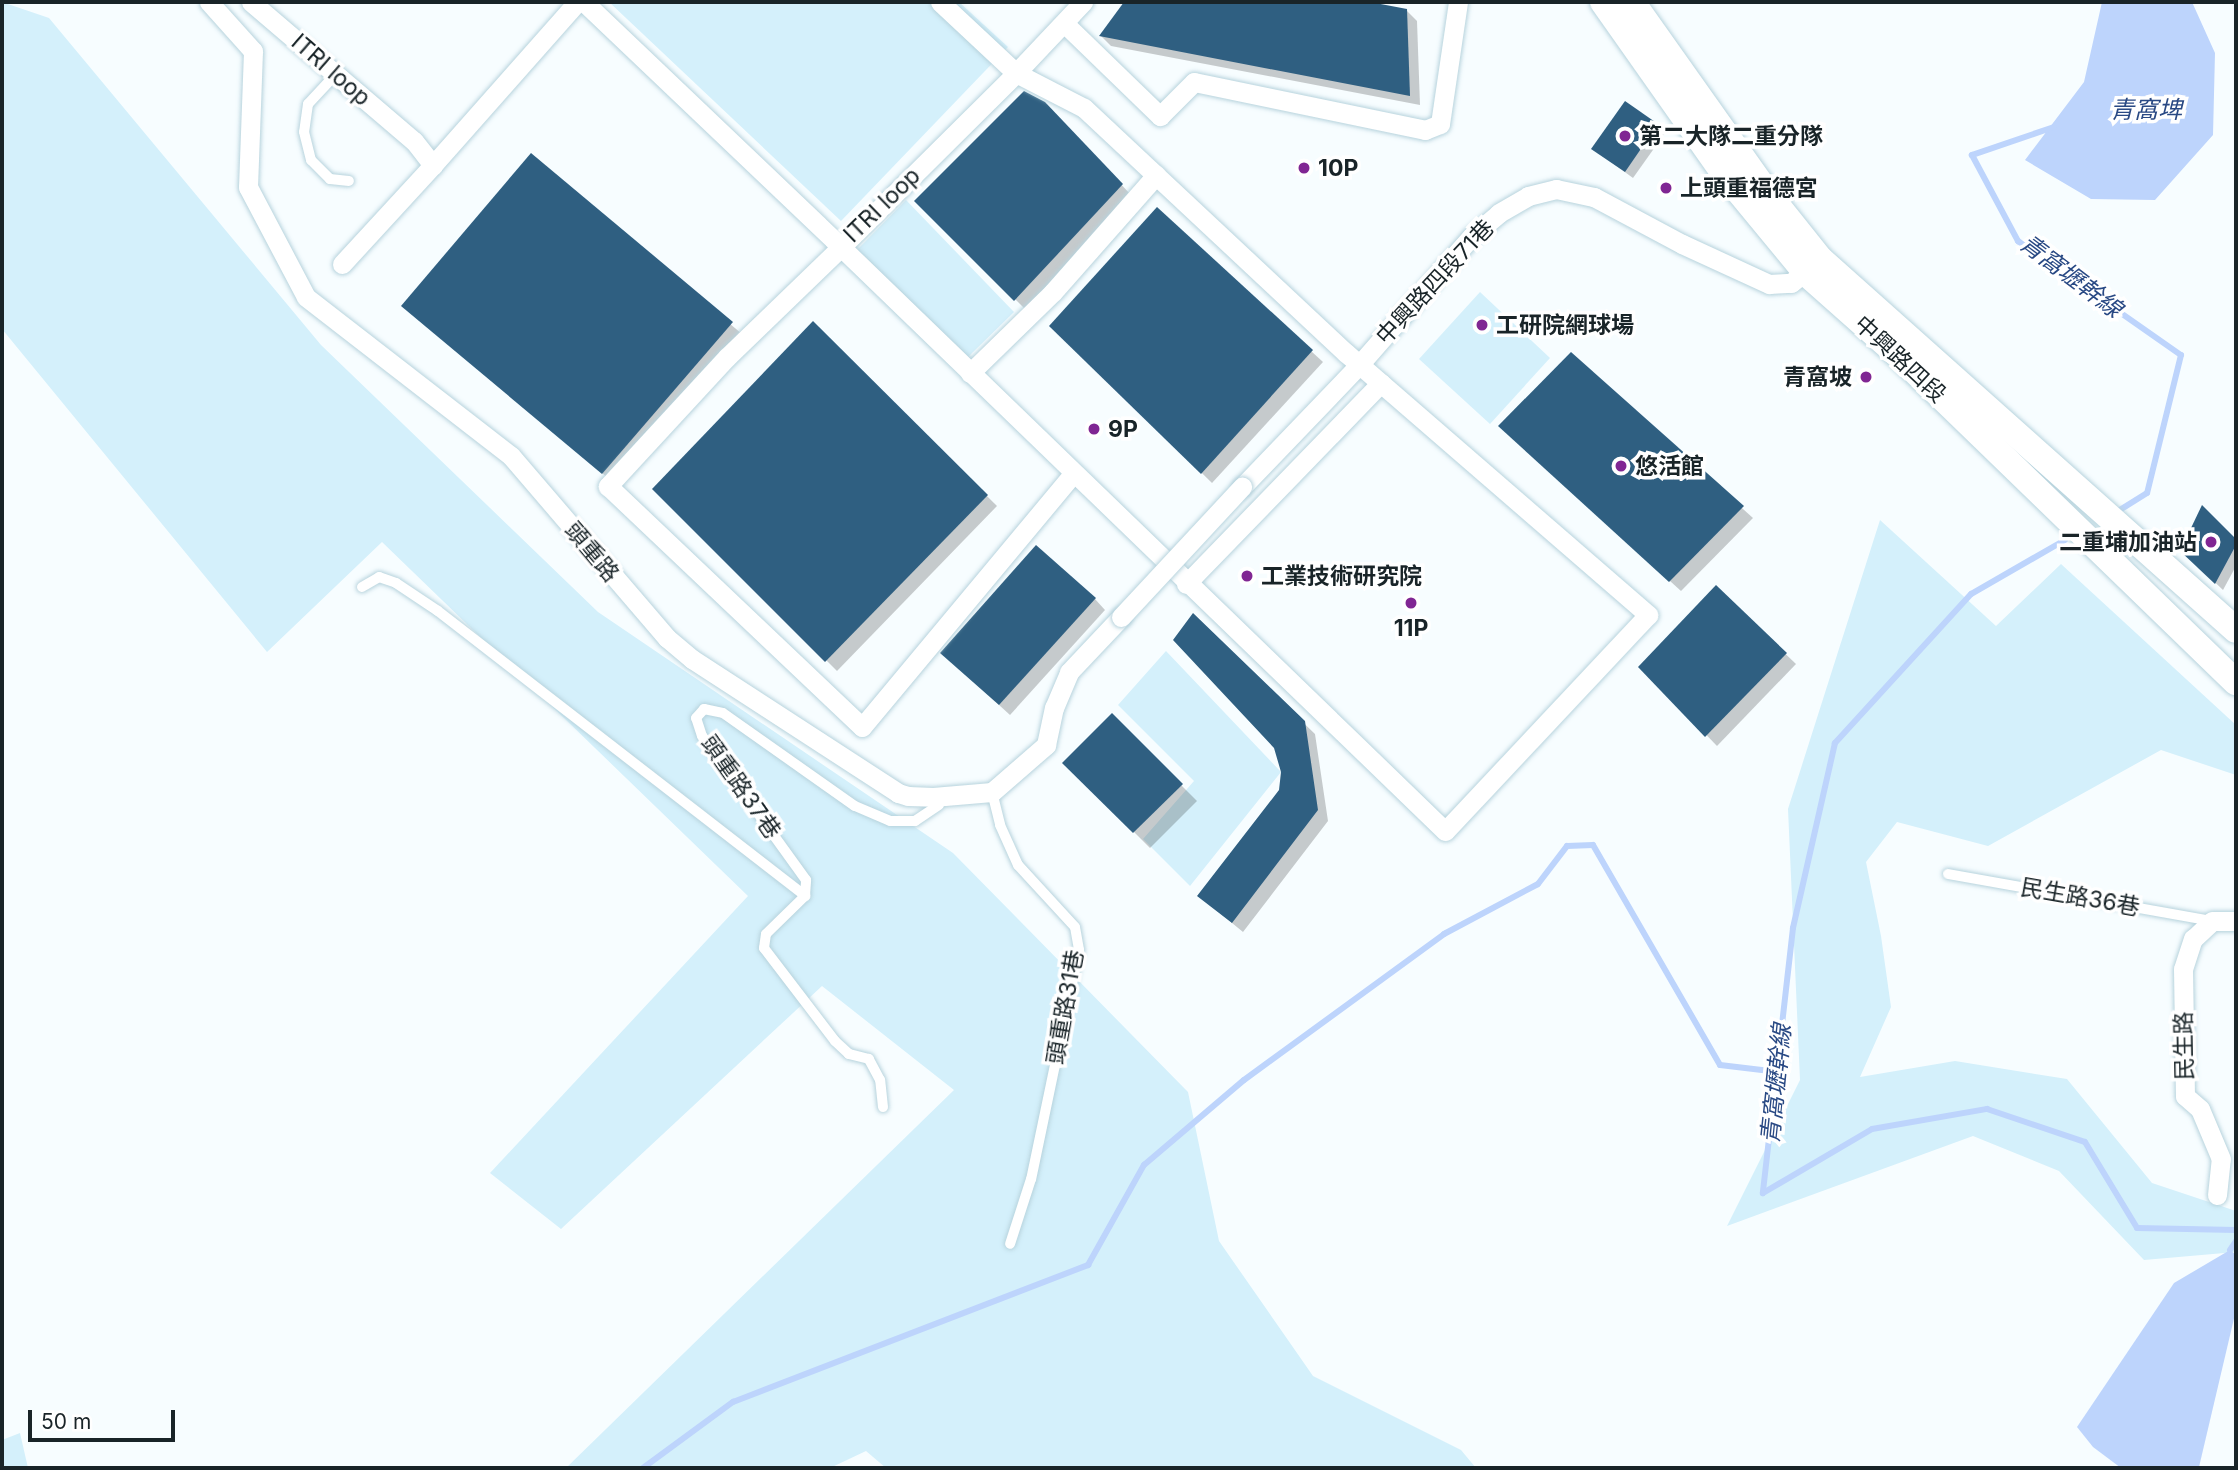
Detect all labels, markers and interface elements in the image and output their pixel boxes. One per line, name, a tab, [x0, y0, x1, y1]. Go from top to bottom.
street label: ITRI loop	[286, 28, 376, 112]
water label: 青窩埤	[2110, 96, 2182, 124]
place label: 第二大隊二重分隊	[1639, 122, 1823, 150]
marker: 第二大隊二重分隊	[1617, 128, 1633, 144]
place label: 10P	[1318, 154, 1358, 182]
marker: 10P	[1296, 160, 1312, 176]
street label: ITRI loop	[838, 162, 926, 248]
place label: 上頭重福德宮	[1680, 174, 1818, 202]
marker: 上頭重福德宮	[1658, 180, 1674, 196]
street label: 中興路四段71巷	[1370, 214, 1500, 350]
water label: 青窩壢幹線	[2014, 228, 2128, 324]
street label: 中興路四段	[1849, 310, 1951, 408]
place label: 工研院網球場	[1496, 311, 1634, 339]
marker: 工研院網球場	[1474, 317, 1490, 333]
place label: 青窩坡	[1783, 363, 1852, 391]
marker: 青窩坡	[1858, 369, 1874, 385]
place label: 9P	[1108, 415, 1138, 443]
marker: 9P	[1086, 421, 1102, 437]
place label: 悠活館	[1635, 452, 1704, 480]
marker: 悠活館	[1613, 458, 1629, 474]
street label: 頭重路	[559, 517, 625, 587]
place label: 二重埔加油站	[2059, 528, 2197, 556]
marker: 二重埔加油站	[2203, 534, 2219, 550]
place label: 工業技術研究院	[1261, 562, 1422, 590]
marker: 工業技術研究院	[1239, 568, 1255, 584]
marker: 11P	[1403, 595, 1419, 611]
place label: 11P	[1394, 614, 1428, 642]
street label: 頭重路37巷	[696, 730, 786, 844]
street label: 民生路36巷	[2018, 873, 2142, 921]
street label: 頭重路31巷	[1041, 948, 1089, 1066]
street label: 民生路	[2170, 1011, 2198, 1081]
water label: 青窩壢幹線	[1755, 1023, 1797, 1145]
scale bar	[32, 1396, 178, 1440]
text: 50 m	[41, 1409, 91, 1434]

